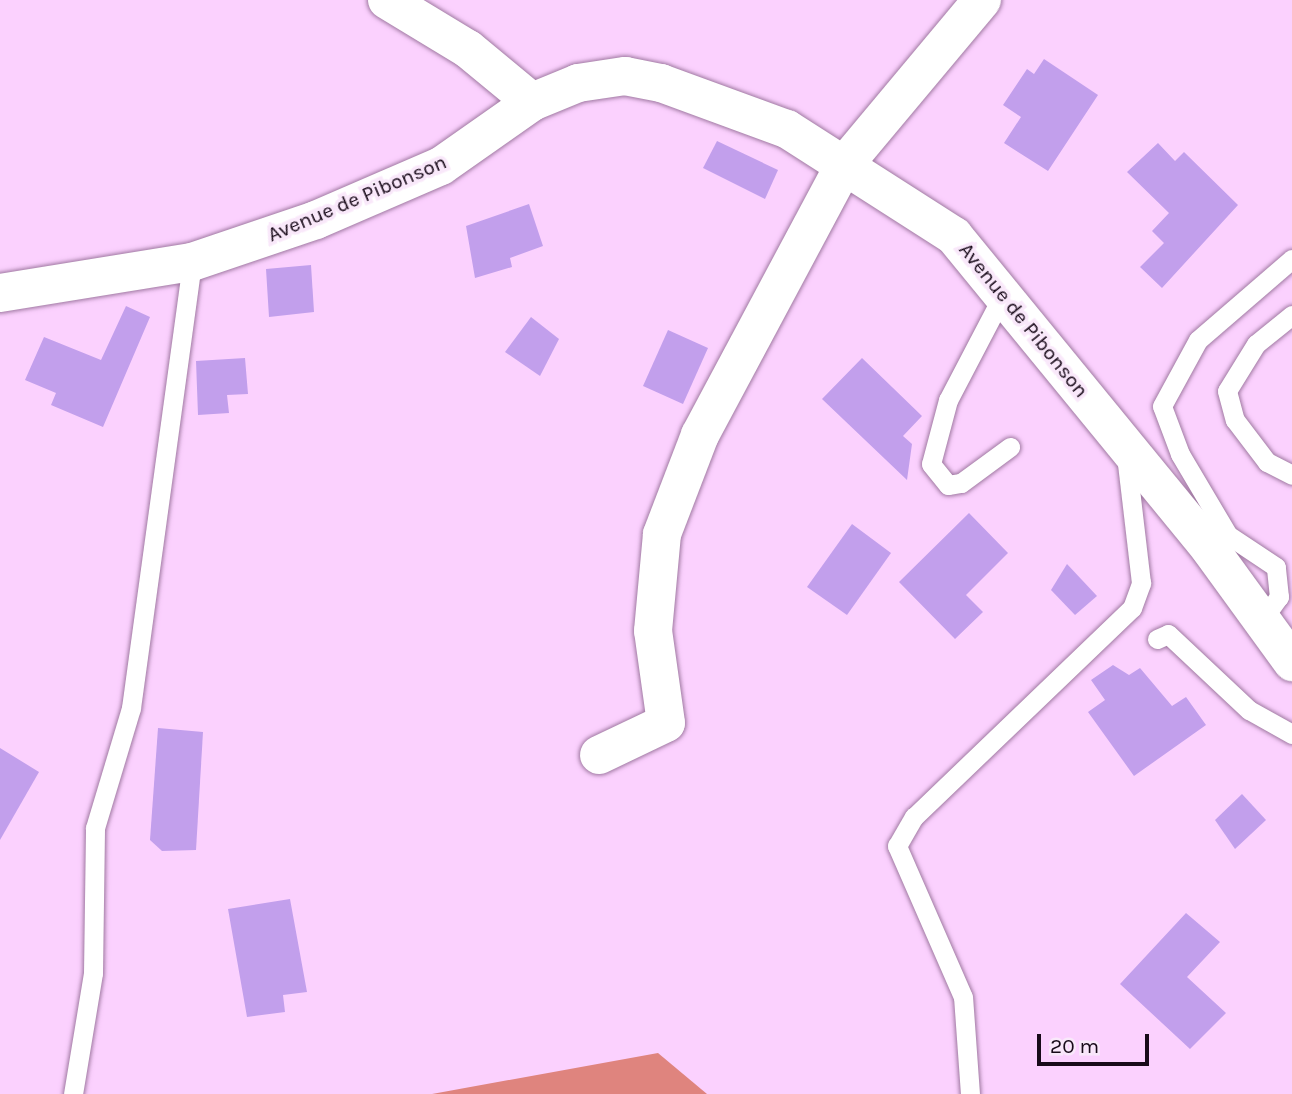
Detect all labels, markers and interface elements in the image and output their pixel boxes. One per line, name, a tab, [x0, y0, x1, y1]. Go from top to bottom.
street label: Avenue de Pibonson	[264, 149, 450, 247]
street label: Avenue de Pibonson	[954, 237, 1094, 403]
scale bar	[1040, 1020, 1152, 1064]
text: 20 m	[1050, 1034, 1099, 1058]

